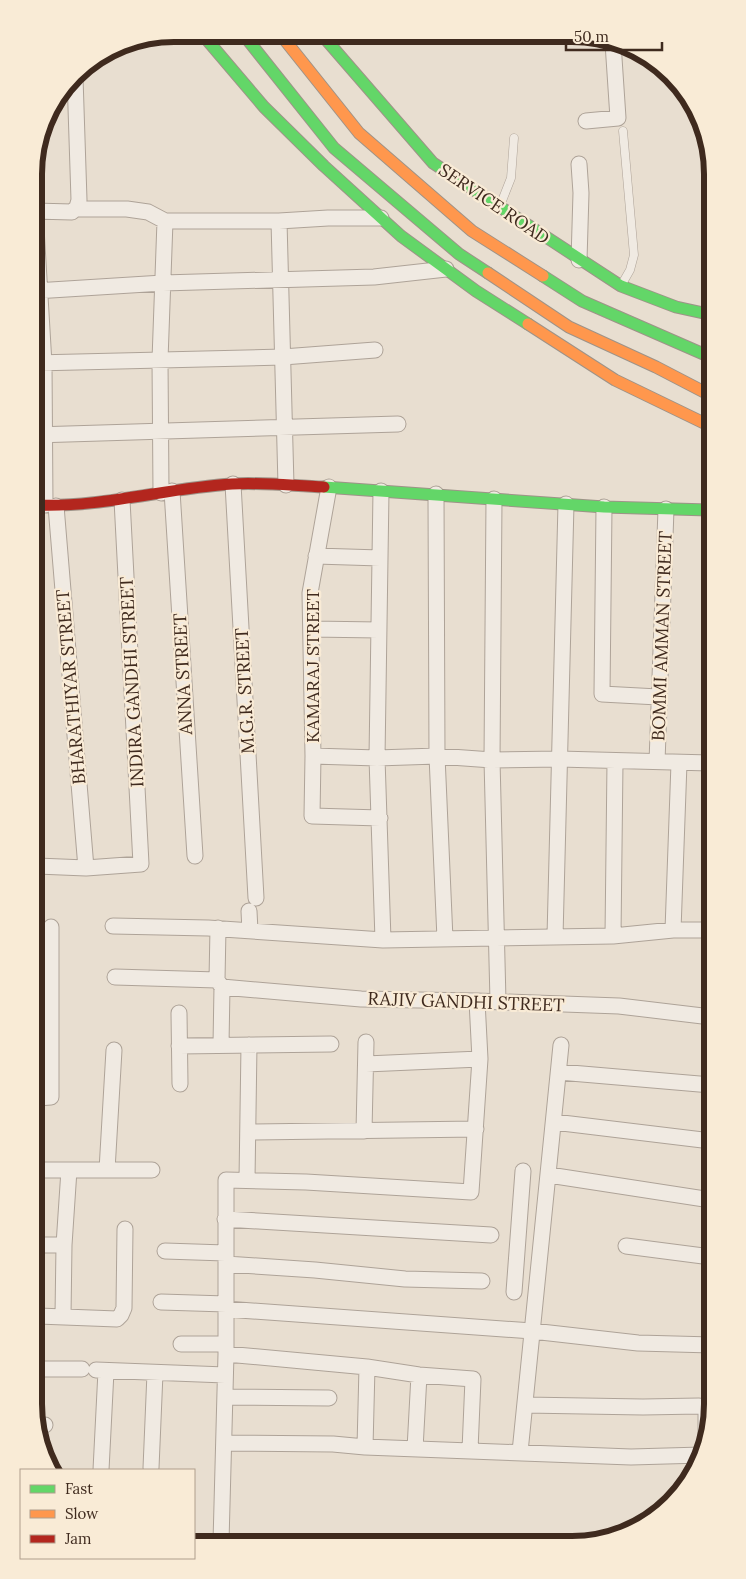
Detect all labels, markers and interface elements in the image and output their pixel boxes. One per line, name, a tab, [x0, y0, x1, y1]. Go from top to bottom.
scale bar	[566, 20, 662, 52]
text: 50 m	[574, 27, 609, 46]
street label: SERVICE ROAD	[434, 158, 554, 249]
street label: BOMMI AMMAN STREET	[646, 530, 677, 741]
street label: INDIRA GANDHI STREET	[114, 576, 149, 788]
street label: BHARATHIYAR STREET	[50, 588, 91, 786]
street label: KAMARAJ STREET	[301, 588, 324, 743]
street label: ANNA STREET	[168, 612, 197, 736]
street label: M.G.R. STREET	[230, 627, 259, 755]
street label: RAJIV GANDHI STREET	[367, 987, 565, 1016]
legend	[20, 1469, 195, 1559]
text: Fast	[65, 1479, 93, 1498]
text: Slow	[65, 1504, 98, 1523]
text: Jam	[64, 1529, 92, 1548]

